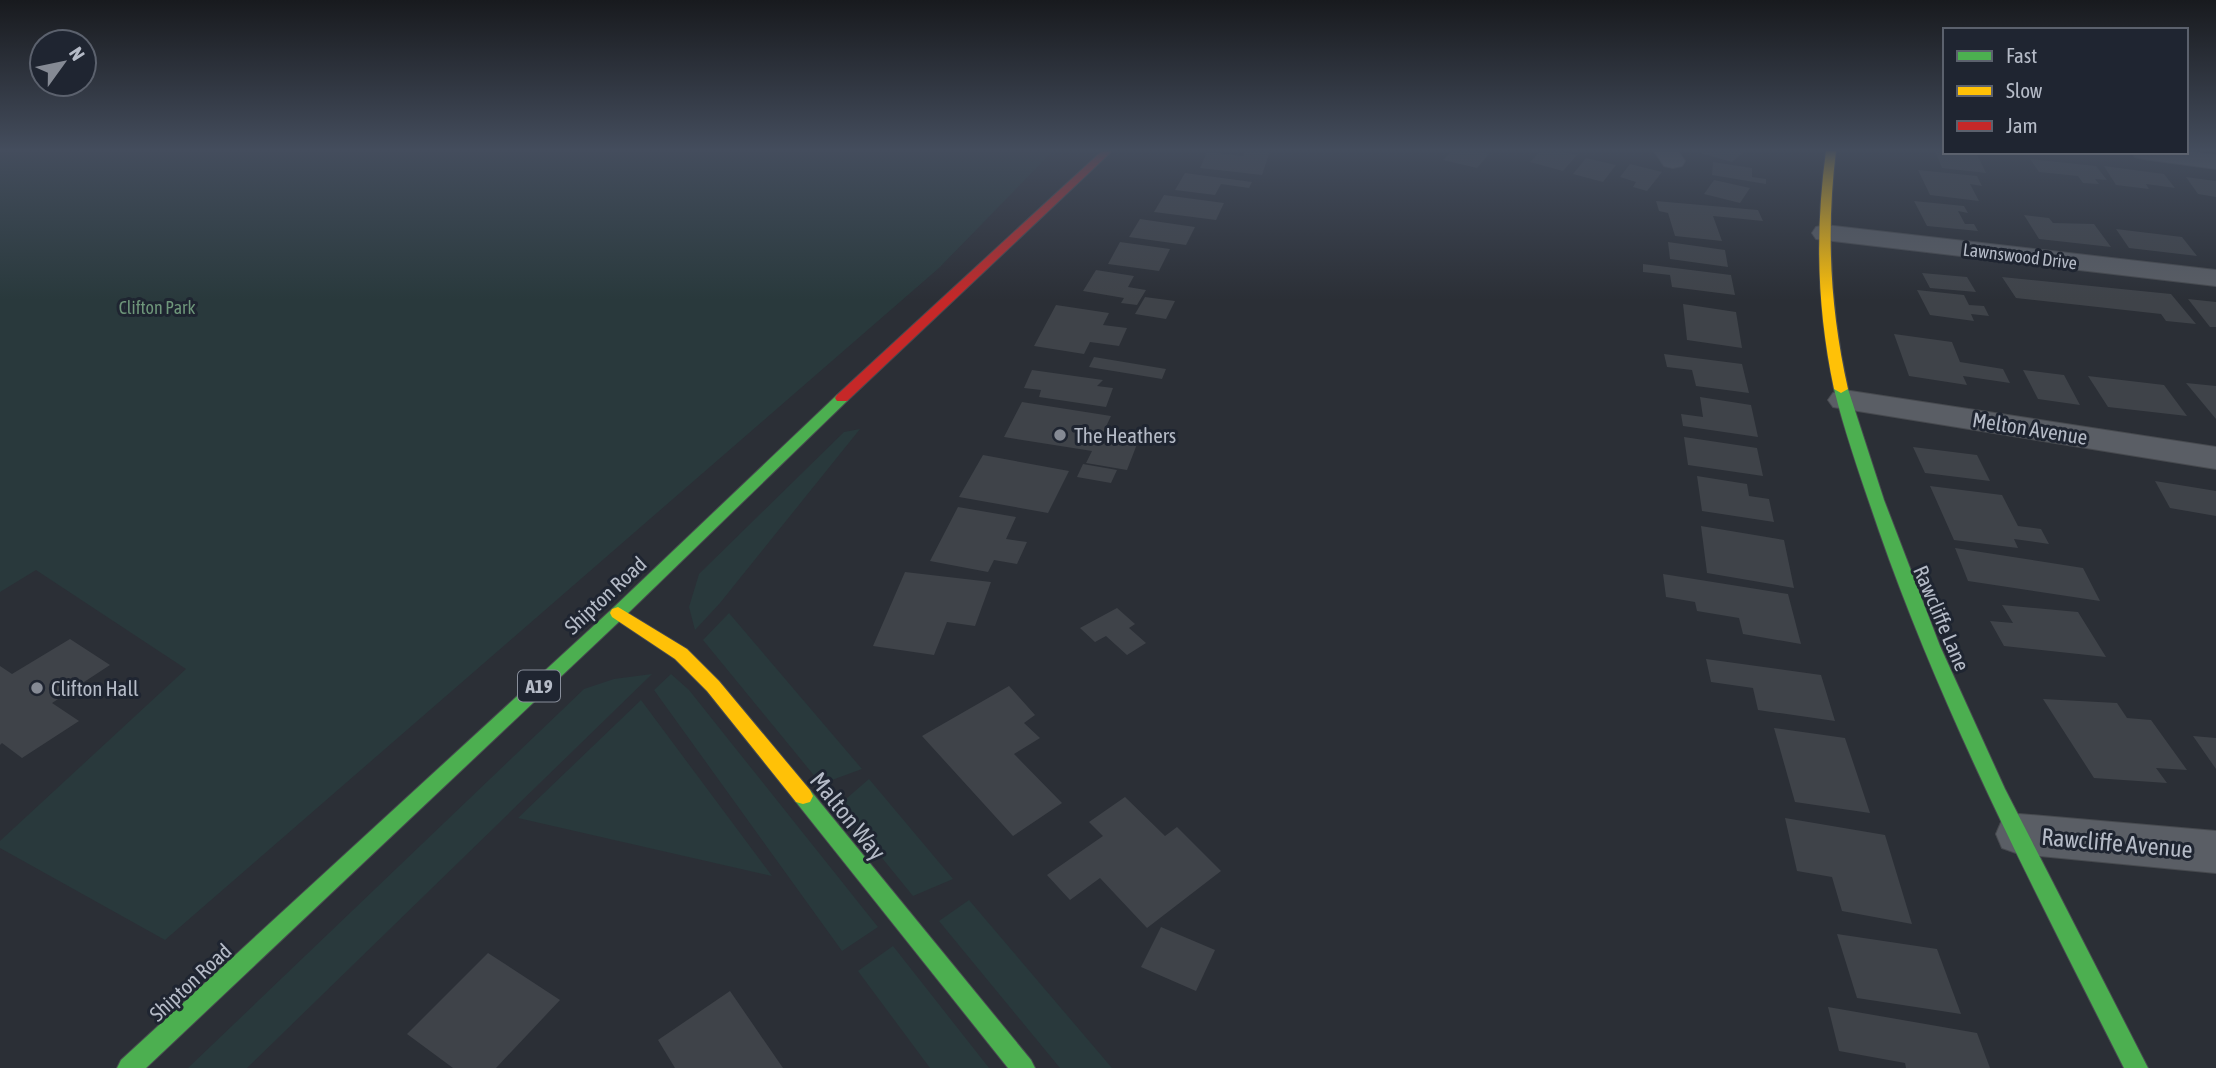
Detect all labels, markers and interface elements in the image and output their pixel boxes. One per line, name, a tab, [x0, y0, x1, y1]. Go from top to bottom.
north arrow	[28, 28, 98, 98]
legend	[1943, 28, 2188, 154]
text: N	[65, 43, 90, 64]
text: Fast	[2006, 43, 2037, 67]
text: Slow	[2006, 78, 2043, 102]
text: Jam	[2006, 113, 2038, 137]
street label: Lawnswood Drive	[1962, 239, 2078, 273]
park label: Clifton Park	[119, 297, 195, 318]
street label: Melton Avenue	[1971, 407, 2089, 449]
place label: The Heathers	[1074, 423, 1176, 447]
marker: The Heathers	[1052, 427, 1068, 443]
street label: Shipton Road	[559, 551, 651, 639]
street label: Rawcliffe Lane	[1909, 562, 1975, 674]
road number: A19	[518, 670, 560, 702]
place label: Clifton Hall	[51, 676, 139, 700]
marker: Clifton Hall	[29, 680, 45, 696]
street label: Malton Way	[805, 767, 891, 865]
street label: Rawcliffe Avenue	[2040, 823, 2194, 863]
street label: Shipton Road	[144, 938, 236, 1026]

